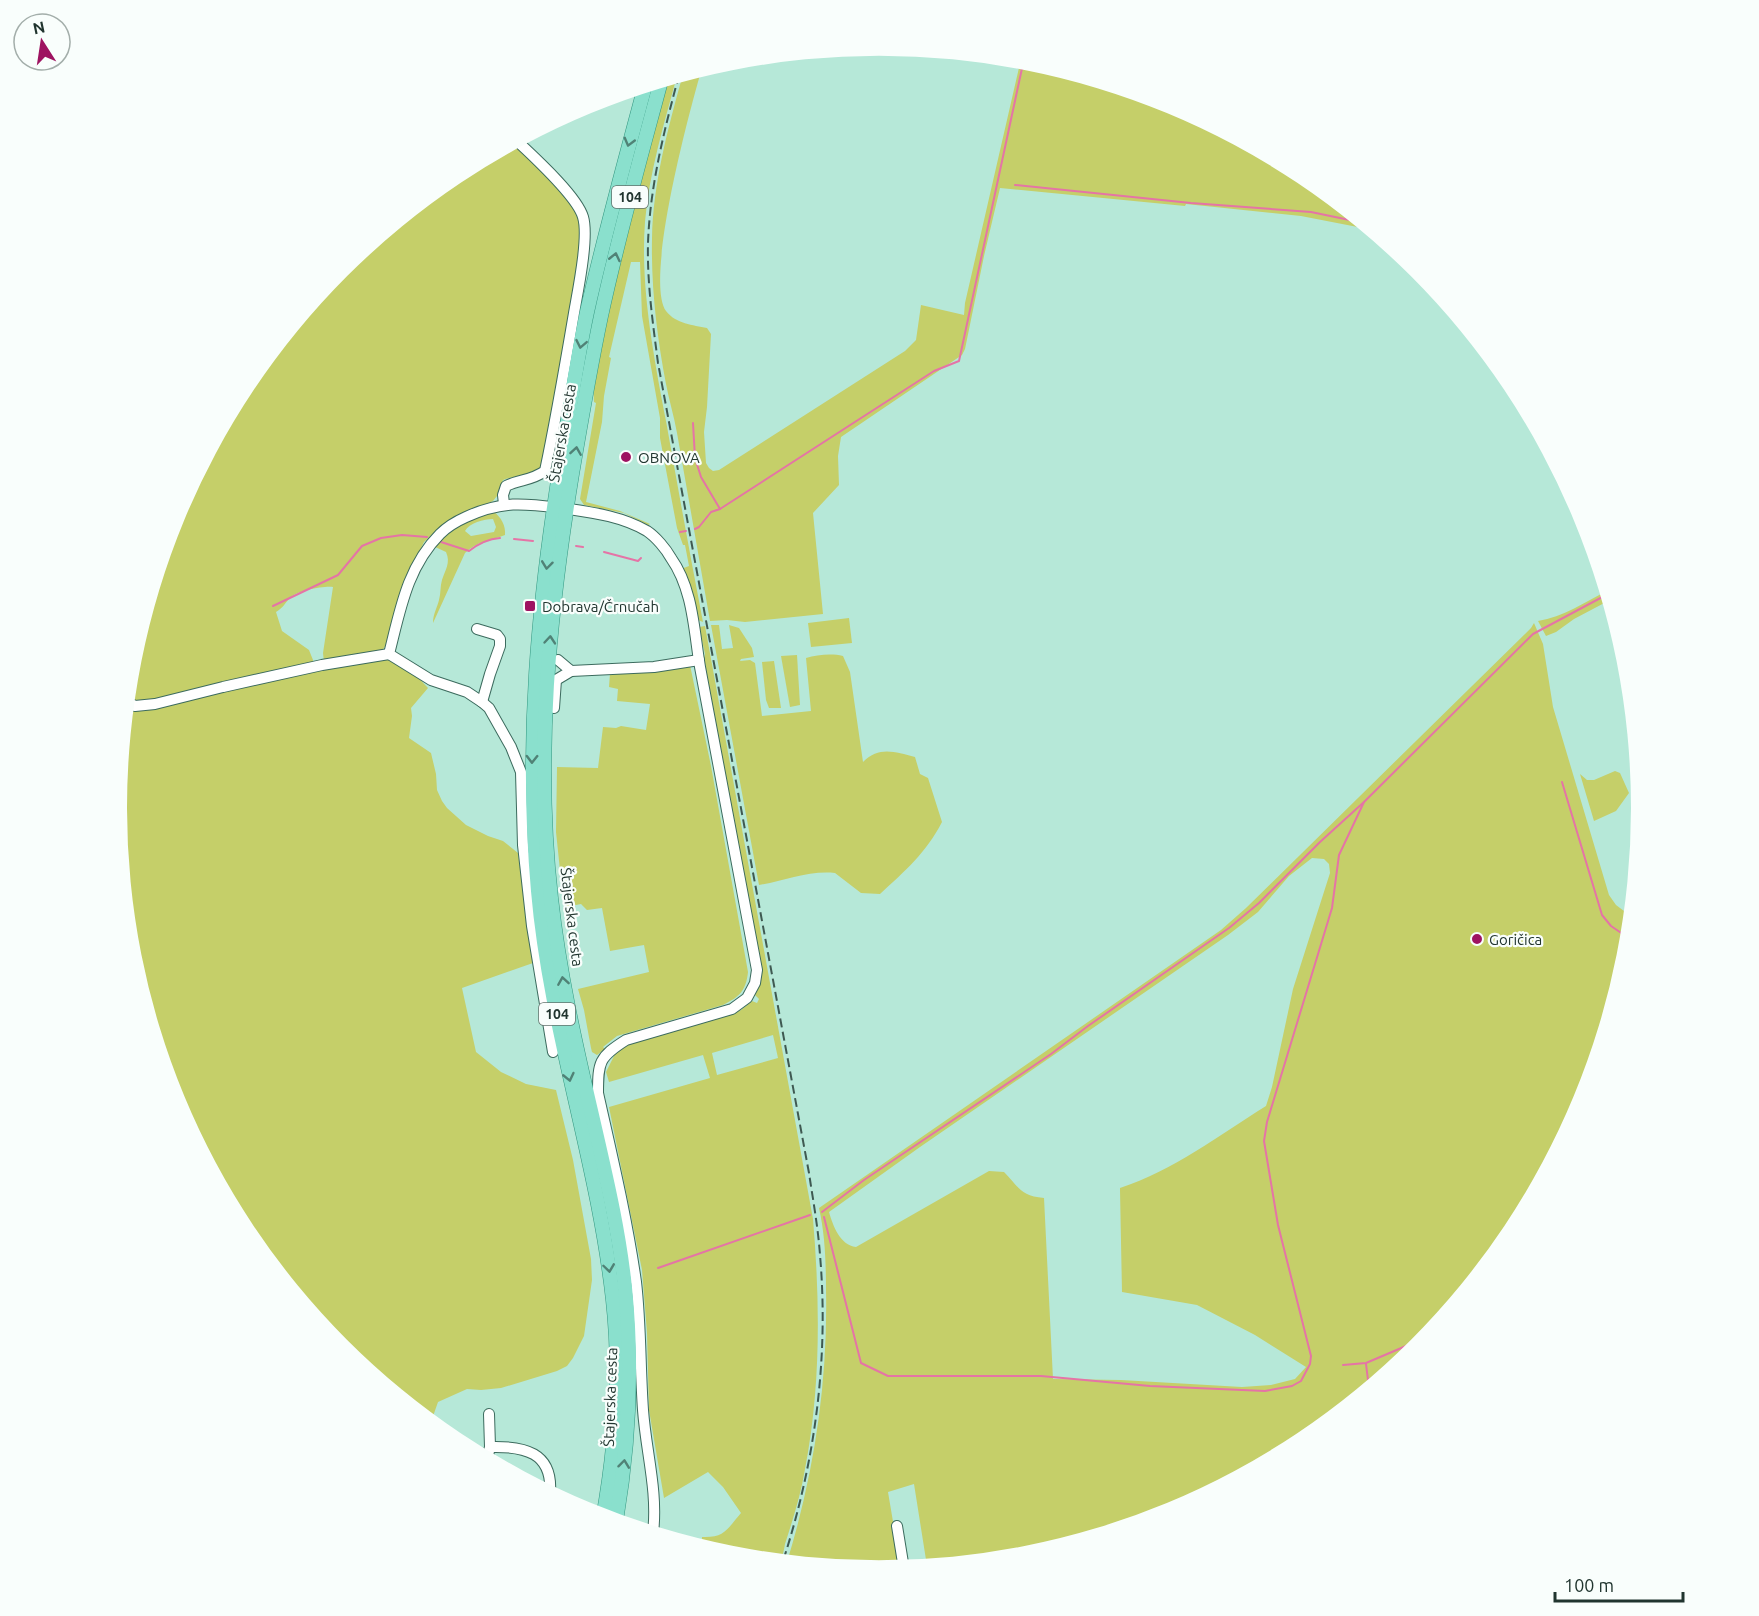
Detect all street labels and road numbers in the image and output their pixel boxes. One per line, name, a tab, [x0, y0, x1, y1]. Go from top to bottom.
road number: 104	[612, 186, 648, 208]
street label: Štajerska cesta	[545, 382, 579, 484]
street label: Štajerska cesta	[557, 867, 587, 967]
road number: 104	[539, 1003, 575, 1025]
street label: Štajerska cesta	[600, 1347, 620, 1447]

